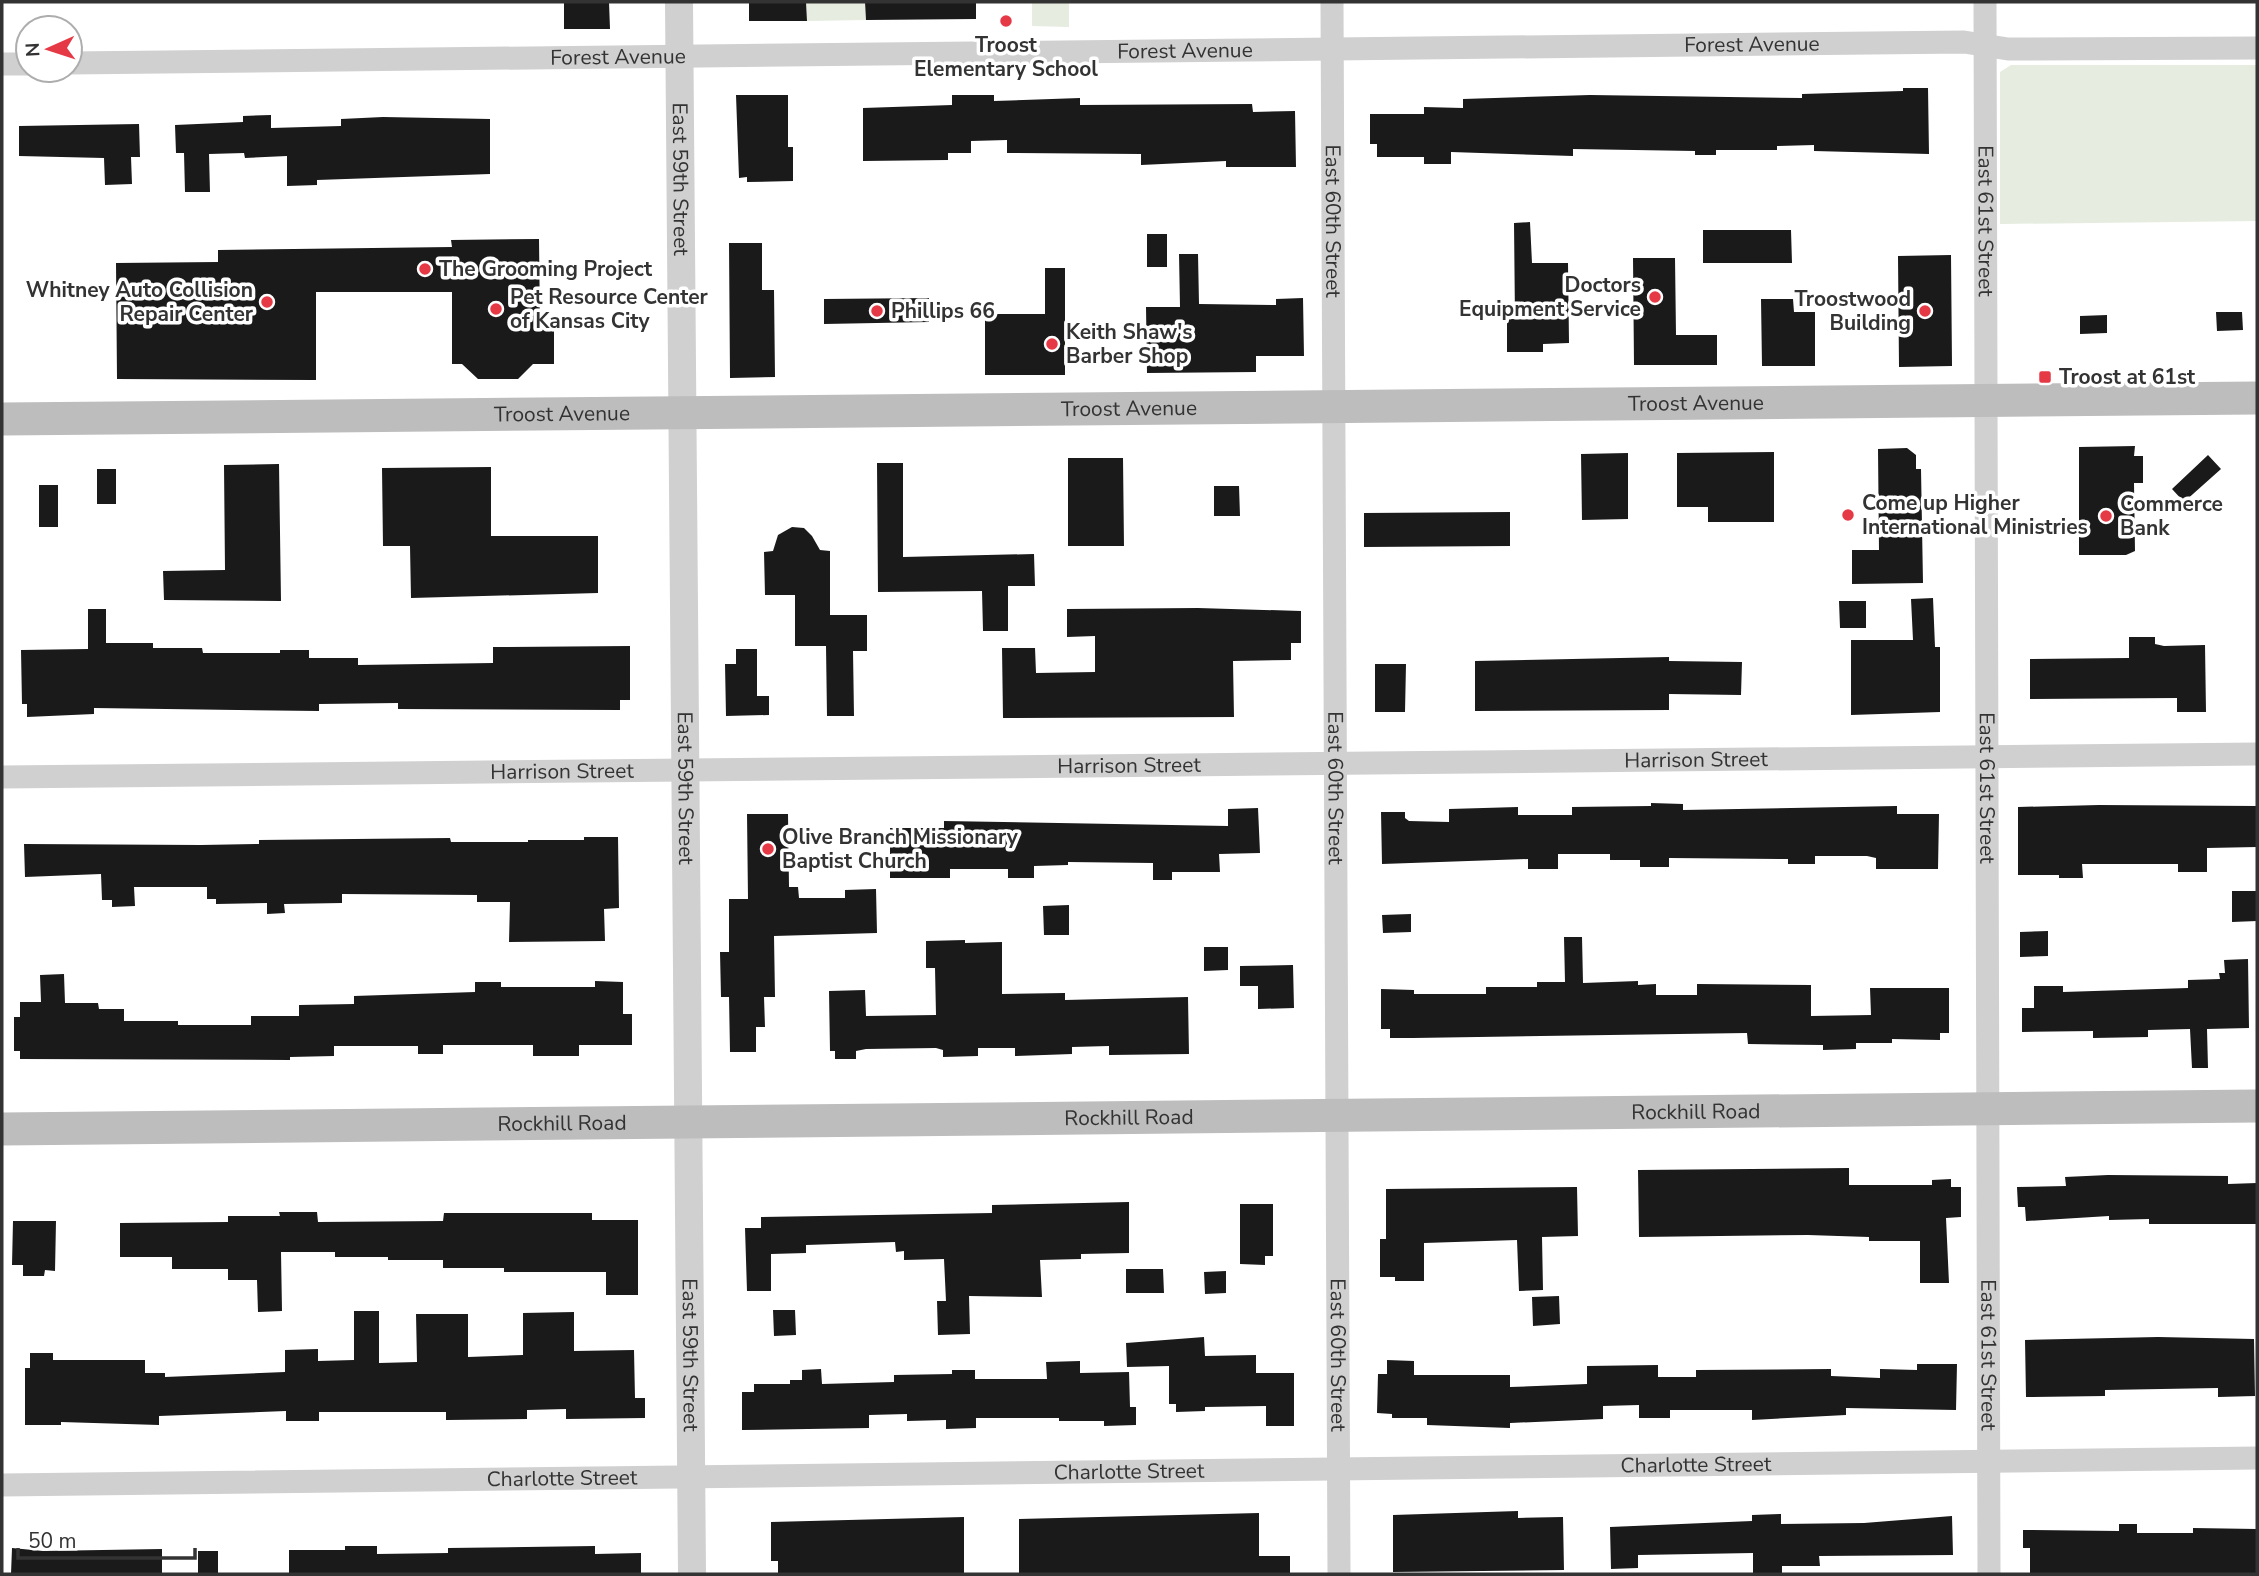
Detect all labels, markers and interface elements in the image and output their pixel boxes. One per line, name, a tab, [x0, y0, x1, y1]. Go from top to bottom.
marker: Troost Elementary School	[998, 13, 1014, 29]
north arrow	[14, 14, 84, 84]
street label: Forest Avenue	[1684, 30, 1820, 59]
place label: Troost Elementary School	[914, 31, 1098, 83]
street label: Forest Avenue	[1117, 36, 1253, 65]
text: N	[20, 42, 46, 58]
street label: Forest Avenue	[550, 42, 686, 72]
street label: East 59th Street	[666, 102, 695, 256]
street label: East 60th Street	[1319, 144, 1347, 298]
street label: East 61st Street	[1971, 145, 2000, 297]
place label: The Grooming Project	[439, 255, 653, 283]
marker: The Grooming Project	[417, 261, 433, 277]
place label: Doctors Equipment Service	[1459, 271, 1641, 323]
place label: Whitney Auto Collision Repair Center	[26, 276, 254, 328]
place label: Pet Resource Center of Kansas City	[510, 283, 709, 335]
place label: Troostwood Building	[1794, 285, 1911, 337]
marker: Doctors Equipment Service	[1647, 289, 1663, 305]
marker: Whitney Auto Collision Repair Center	[259, 294, 275, 310]
place label: Phillips 66	[891, 297, 995, 325]
marker: Pet Resource Center of Kansas City	[488, 301, 504, 317]
marker: Phillips 66	[869, 303, 885, 319]
marker: Troostwood Building	[1917, 303, 1933, 319]
place label: Keith Shaw's Barber Shop	[1066, 318, 1193, 370]
marker: Keith Shaw's Barber Shop	[1044, 336, 1060, 352]
place label: Troost at 61st	[2059, 363, 2196, 391]
marker: Troost at 61st	[2037, 369, 2053, 385]
street label: Troost Avenue	[1628, 389, 1764, 418]
street label: Troost Avenue	[1061, 394, 1197, 423]
street label: Troost Avenue	[494, 399, 630, 428]
place label: Come up Higher International Ministries	[1862, 489, 2088, 541]
place label: Commerce Bank	[2120, 490, 2223, 542]
marker: Come up Higher International Ministries	[1840, 507, 1856, 523]
marker: Commerce Bank	[2098, 508, 2114, 524]
street label: East 59th Street	[671, 711, 700, 865]
street label: East 60th Street	[1321, 711, 1350, 865]
street label: East 61st Street	[1973, 712, 2001, 864]
street label: Harrison Street	[1624, 745, 1768, 774]
street label: Harrison Street	[1057, 751, 1202, 780]
street label: Harrison Street	[490, 757, 635, 786]
place label: Olive Branch Missionary Baptist Church	[782, 823, 1019, 875]
marker: Olive Branch Missionary Baptist Church	[760, 841, 776, 857]
street label: Rockhill Road	[1631, 1097, 1761, 1126]
street label: Rockhill Road	[1064, 1103, 1194, 1132]
street label: Rockhill Road	[497, 1109, 627, 1138]
street label: East 59th Street	[676, 1278, 705, 1432]
street label: East 60th Street	[1324, 1278, 1352, 1432]
street label: East 61st Street	[1974, 1279, 2003, 1431]
street label: Charlotte Street	[1620, 1450, 1772, 1480]
street label: Charlotte Street	[1053, 1457, 1205, 1486]
street label: Charlotte Street	[486, 1463, 638, 1493]
scale bar	[18, 1516, 194, 1560]
text: 50 m	[28, 1527, 77, 1555]

